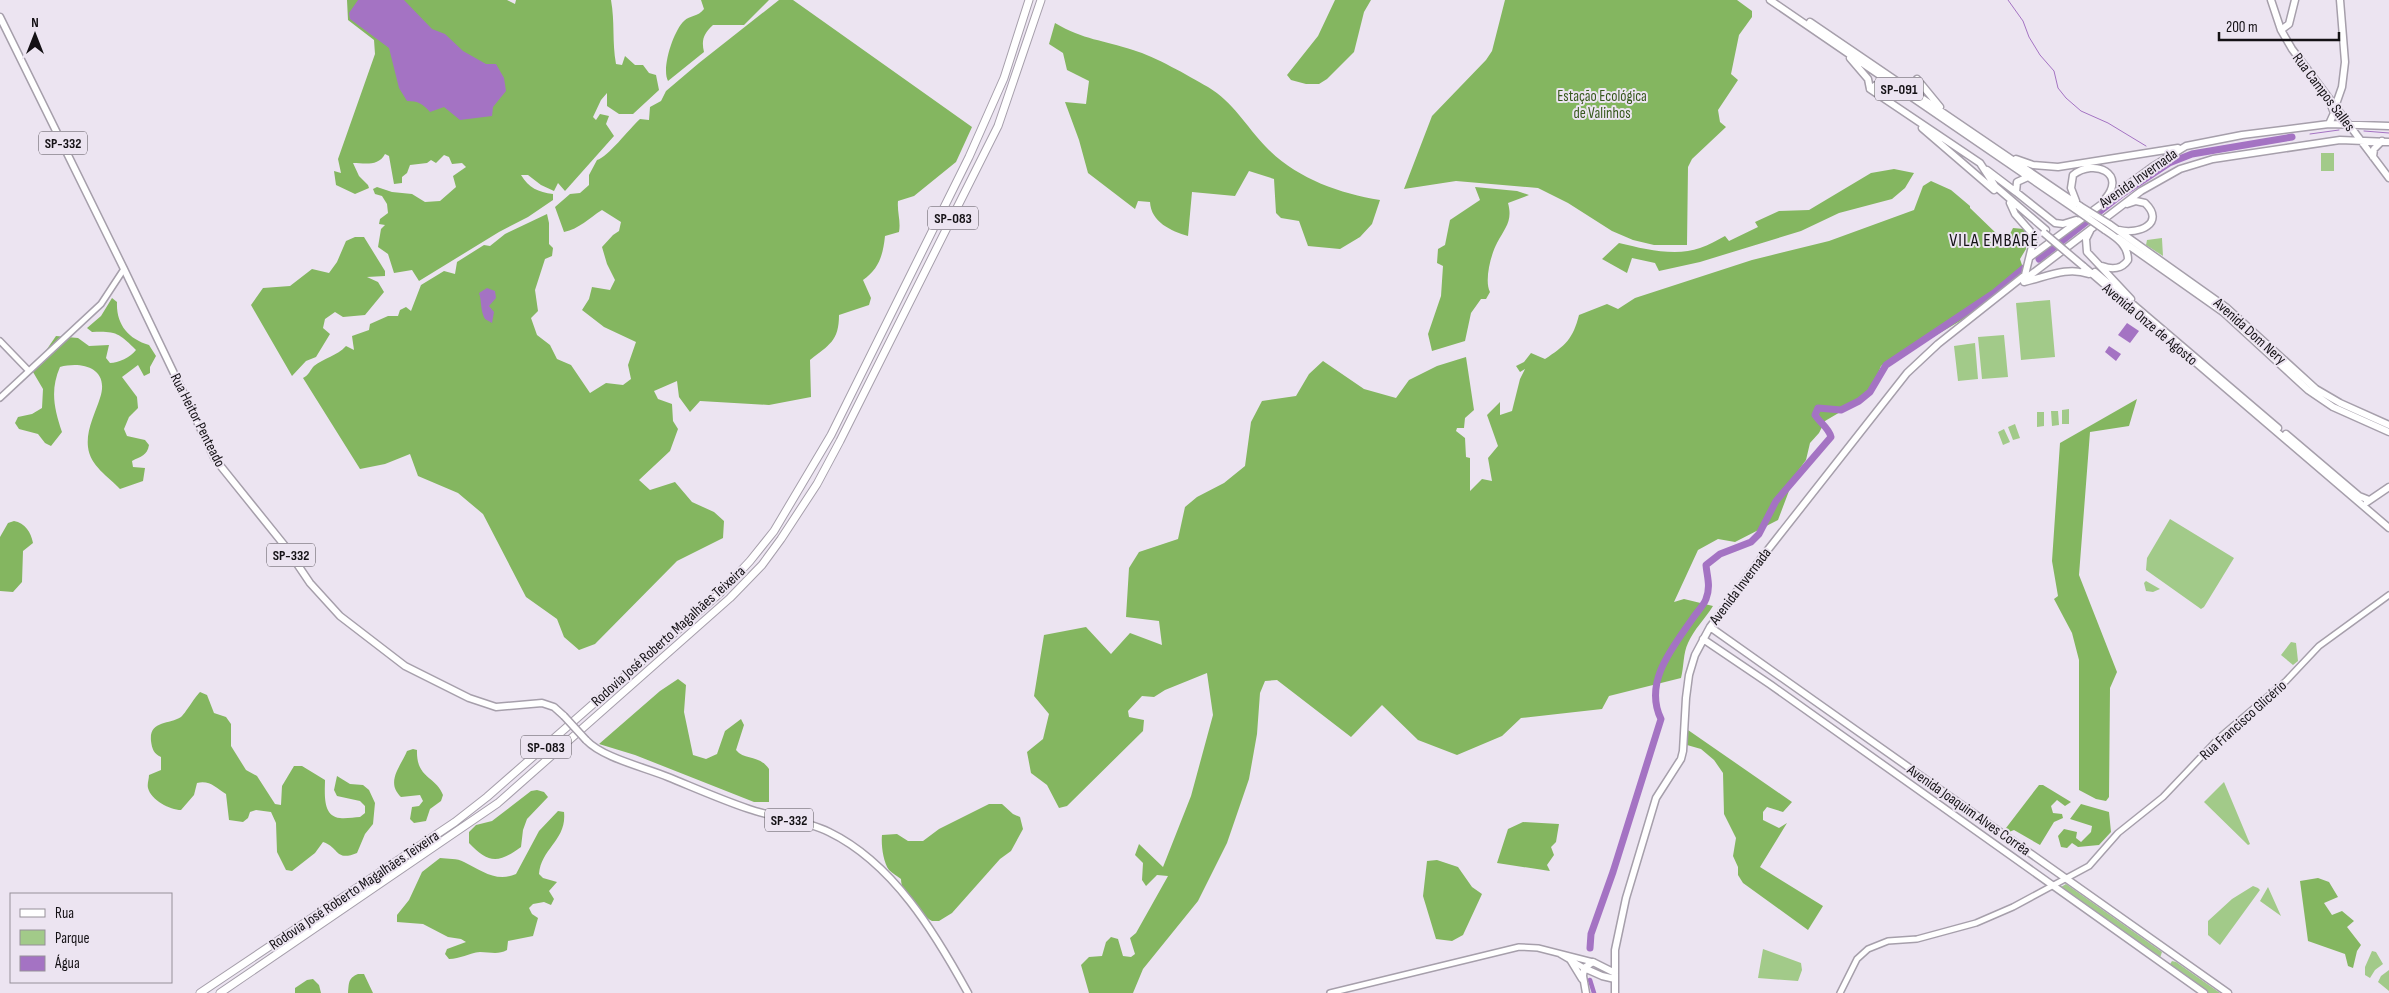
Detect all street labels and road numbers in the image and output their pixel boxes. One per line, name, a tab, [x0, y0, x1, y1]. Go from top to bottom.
street label: Rua Campos Salles	[2288, 49, 2359, 135]
road number: SP-091	[1875, 78, 1923, 100]
road number: SP-332	[39, 132, 87, 154]
street label: Avenida Invernada	[2095, 144, 2181, 213]
road number: SP-083	[928, 207, 978, 230]
street label: Avenida Onze de Agosto	[2097, 278, 2201, 370]
street label: Avenida Dom Nery	[2209, 293, 2290, 369]
street label: Rua Heitor Penteado	[166, 370, 229, 470]
road number: SP-332	[267, 544, 315, 566]
street label: Avenida Invernada	[1705, 544, 1776, 629]
street label: Rodovia José Roberto Magalhães Teixeira	[587, 562, 750, 711]
street label: Rua Francisco Glicério	[2196, 676, 2291, 764]
road number: SP-083	[521, 736, 571, 759]
street label: Avenida Joaquim Alves Corrêa	[1902, 760, 2034, 860]
road number: SP-332	[765, 808, 813, 832]
street label: Rodovia José Roberto Magalhães Teixeira	[266, 826, 443, 954]

